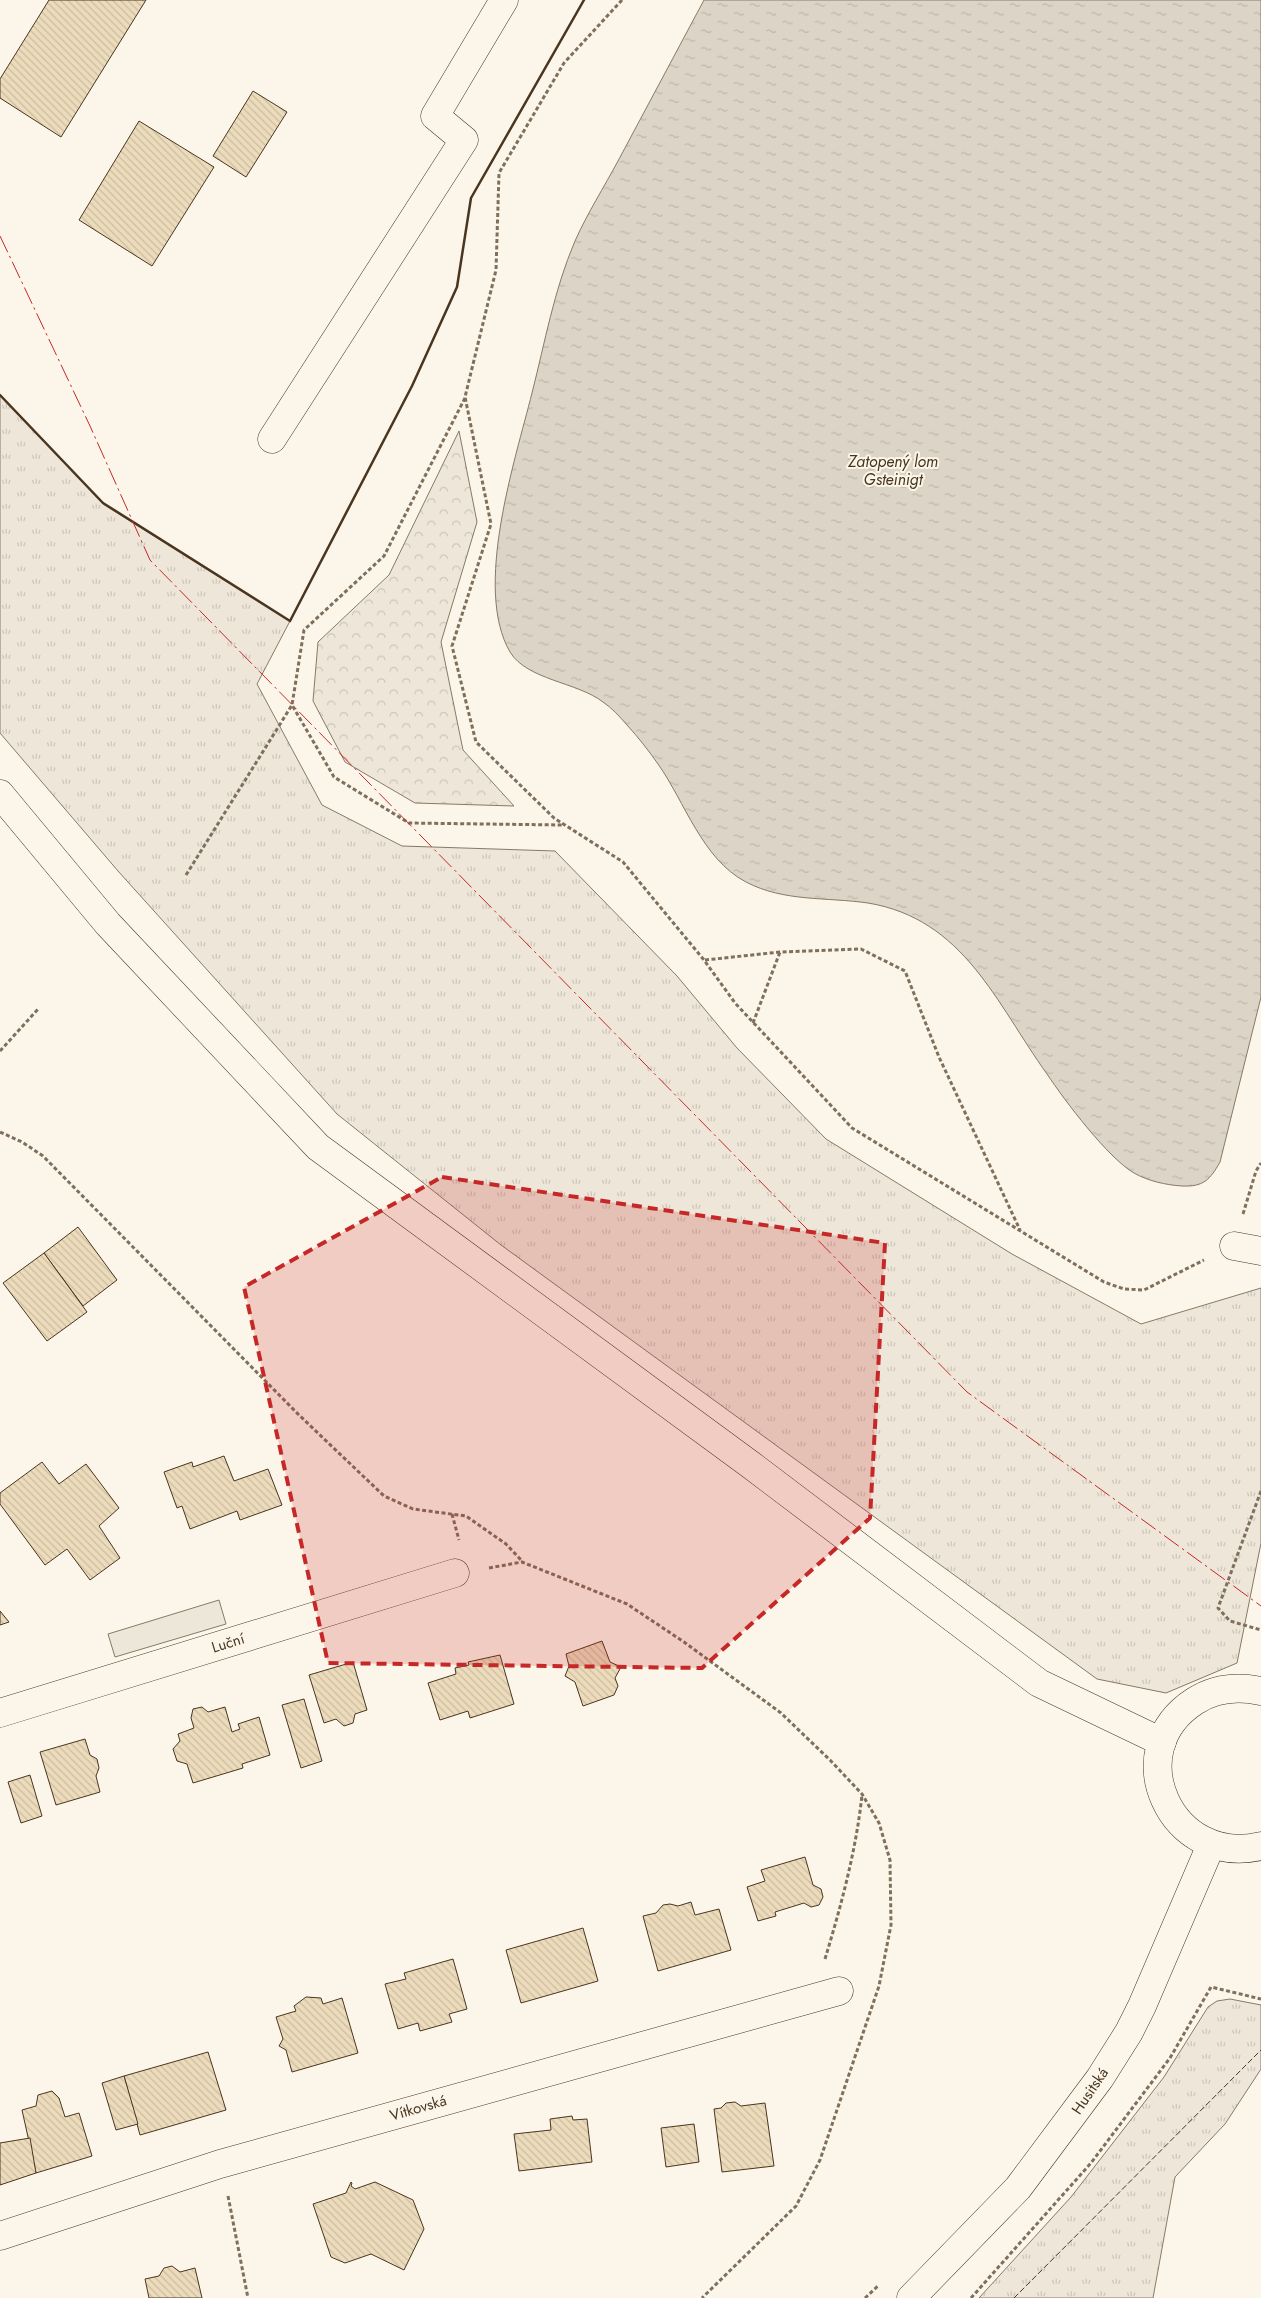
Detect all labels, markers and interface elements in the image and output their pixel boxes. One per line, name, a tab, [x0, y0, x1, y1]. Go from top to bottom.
water label: Zatopený lom Gsteinigt	[847, 450, 938, 491]
street label: Luční	[209, 1627, 248, 1658]
street label: Husitská	[1066, 2063, 1114, 2119]
street label: Vítkovská	[387, 2089, 449, 2127]

